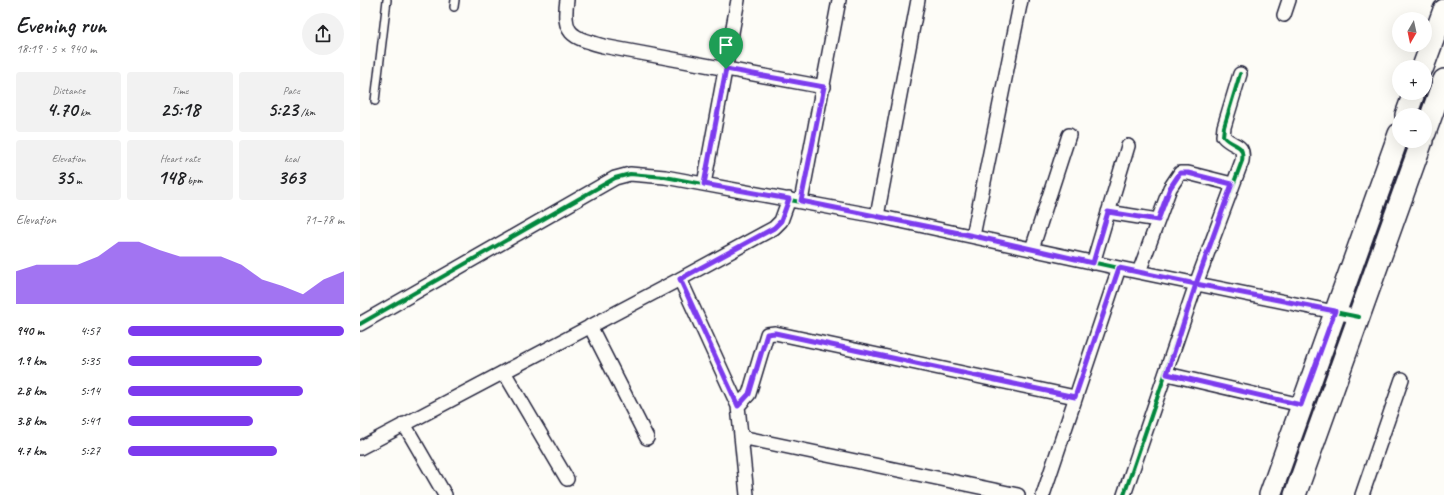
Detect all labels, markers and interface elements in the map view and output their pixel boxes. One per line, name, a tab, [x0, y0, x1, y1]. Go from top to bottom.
text: Evening run	[16, 12, 106, 40]
north arrow	[1392, 12, 1432, 52]
map controls	[1392, 12, 1432, 148]
button: share	[302, 13, 344, 55]
pin	[709, 28, 743, 69]
icon: arrive	[715, 34, 737, 56]
text: 18:19 · 5 × 940 m	[16, 41, 97, 57]
button: +	[1392, 60, 1432, 100]
text: Distance	[52, 83, 85, 97]
text: Time	[172, 83, 188, 97]
text: Pace	[283, 83, 300, 97]
text: 4.70	[47, 97, 77, 122]
text: 25:18	[160, 97, 200, 122]
text: 5:23	[267, 97, 298, 122]
text: km	[77, 105, 91, 119]
text: /km	[298, 105, 315, 119]
button: −	[1392, 108, 1432, 148]
text: Elevation	[52, 151, 86, 165]
text: Heart rate	[160, 151, 200, 165]
text: kcal	[284, 151, 299, 165]
text: 35	[55, 165, 73, 190]
text: 148	[158, 165, 185, 190]
text: 363	[278, 165, 305, 190]
text: m	[73, 173, 82, 187]
text: bpm	[185, 173, 202, 187]
text: Elevation	[16, 212, 56, 228]
text: 71–78 m	[304, 212, 344, 228]
text: 940 m	[16, 323, 44, 339]
text: 4:57	[80, 323, 100, 339]
text: 1.9 km	[16, 353, 46, 369]
text: 5:35	[80, 353, 100, 369]
text: 2.8 km	[16, 383, 46, 399]
text: 5:14	[80, 383, 100, 399]
text: 3.8 km	[16, 413, 46, 429]
text: 5:41	[80, 413, 100, 429]
text: 4.7 km	[16, 443, 46, 459]
text: 5:27	[80, 443, 100, 459]

